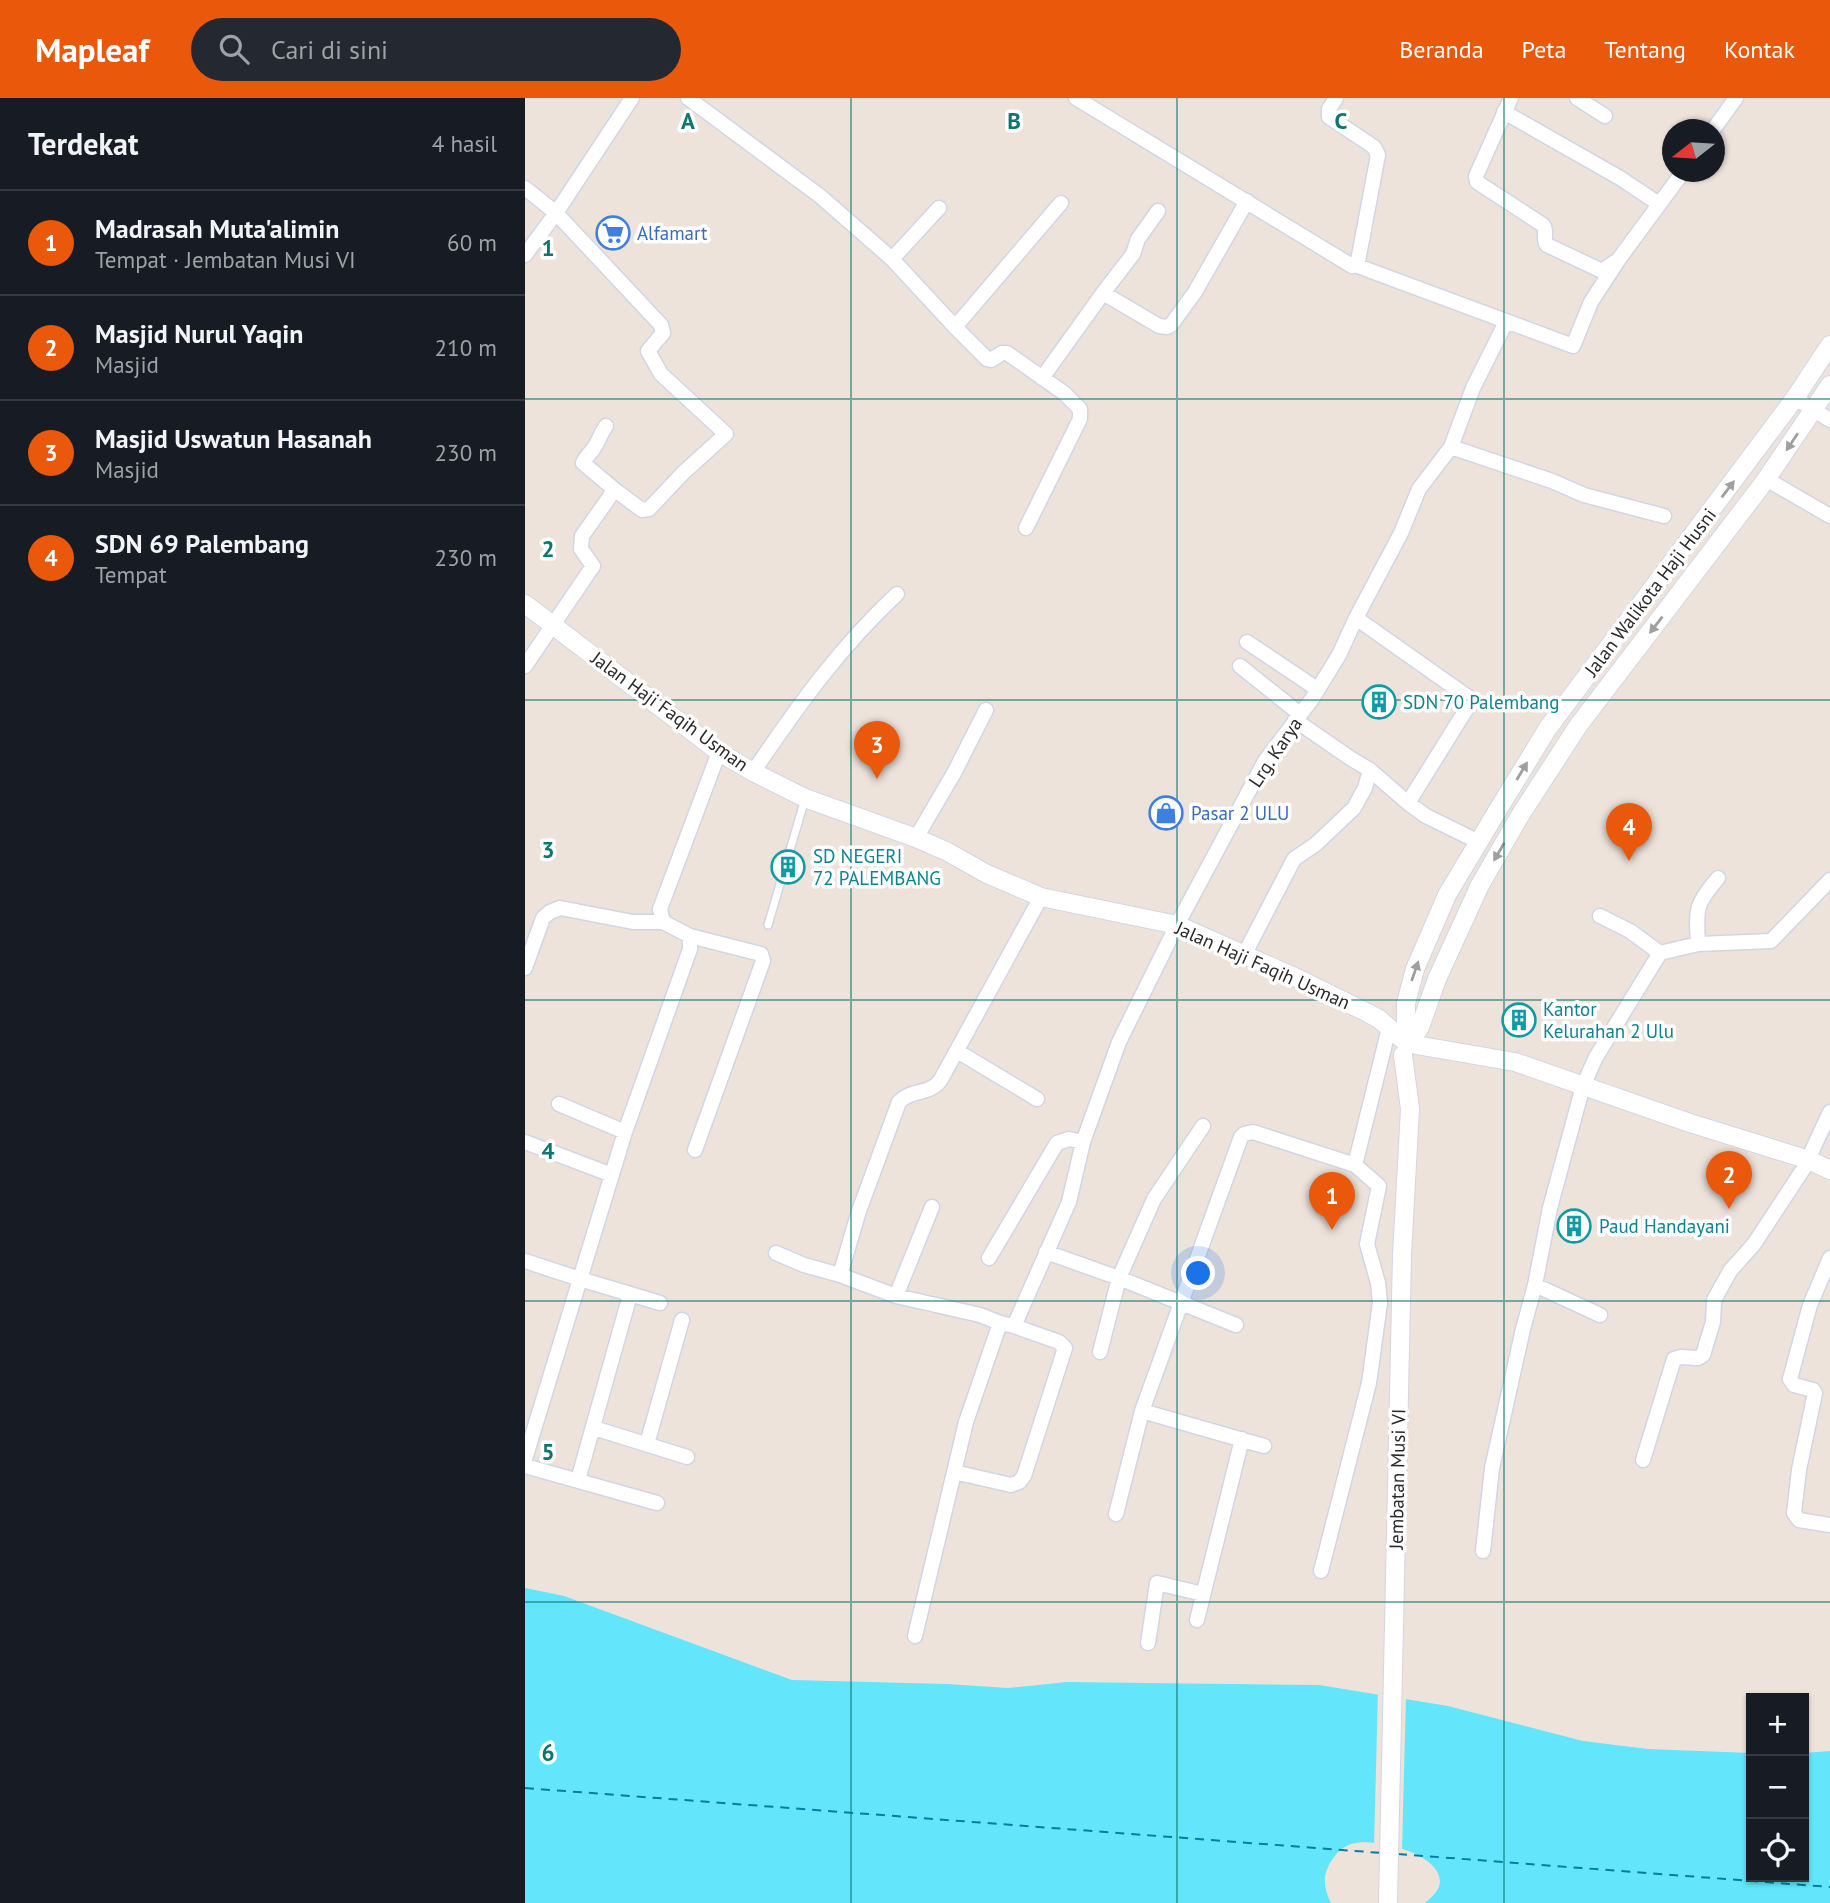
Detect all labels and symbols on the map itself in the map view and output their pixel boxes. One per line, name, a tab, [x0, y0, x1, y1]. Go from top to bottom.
text: A	[681, 106, 695, 135]
text: B	[1007, 106, 1021, 135]
text: C	[1335, 106, 1348, 135]
north arrow	[1662, 119, 1725, 182]
supermarket icon: Alfamart	[594, 214, 632, 252]
place label: Alfamart	[637, 221, 708, 245]
text: 1	[541, 233, 555, 262]
one-way arrow	[1785, 432, 1798, 452]
one-way arrow	[1721, 480, 1736, 498]
street label: Jalan Walikota Haji Husni	[1578, 503, 1721, 681]
text: 2	[541, 534, 555, 563]
one-way arrow	[1649, 615, 1664, 633]
street label: Jalan Haji Faqih Usman	[586, 645, 753, 776]
building icon: SDN 70 Palembang	[1360, 683, 1398, 721]
place label: SDN 70 Palembang	[1403, 690, 1559, 714]
street label: Lrg. Karya	[1243, 713, 1307, 791]
pin: 3	[854, 721, 900, 779]
one-way arrow	[1515, 761, 1528, 781]
shop icon: Pasar 2 ULU	[1147, 794, 1185, 832]
place label: Pasar 2 ULU	[1191, 801, 1289, 825]
pin: 4	[1606, 803, 1652, 861]
text: 3	[541, 835, 555, 864]
one-way arrow	[1493, 842, 1506, 861]
place label: SD NEGERI 72 PALEMBANG	[813, 844, 941, 890]
building icon: SD NEGERI 72 PALEMBANG	[769, 848, 807, 886]
street label: Jalan Haji Faqih Usman	[1171, 915, 1354, 1014]
one-way arrow	[1410, 961, 1421, 982]
place label: Kantor Kelurahan 2 Ulu	[1543, 997, 1674, 1043]
building icon: Kantor Kelurahan 2 Ulu	[1500, 1001, 1538, 1039]
text: 4	[541, 1136, 555, 1165]
pin: 2	[1706, 1151, 1752, 1209]
pin: 1	[1309, 1172, 1355, 1230]
building icon: Paud Handayani	[1555, 1207, 1593, 1245]
place label: Paud Handayani	[1599, 1214, 1730, 1238]
your location	[1181, 1256, 1215, 1290]
street label: Jembatan Musi VI	[1384, 1408, 1410, 1551]
text: 5	[541, 1437, 555, 1466]
text: 6	[541, 1738, 555, 1767]

